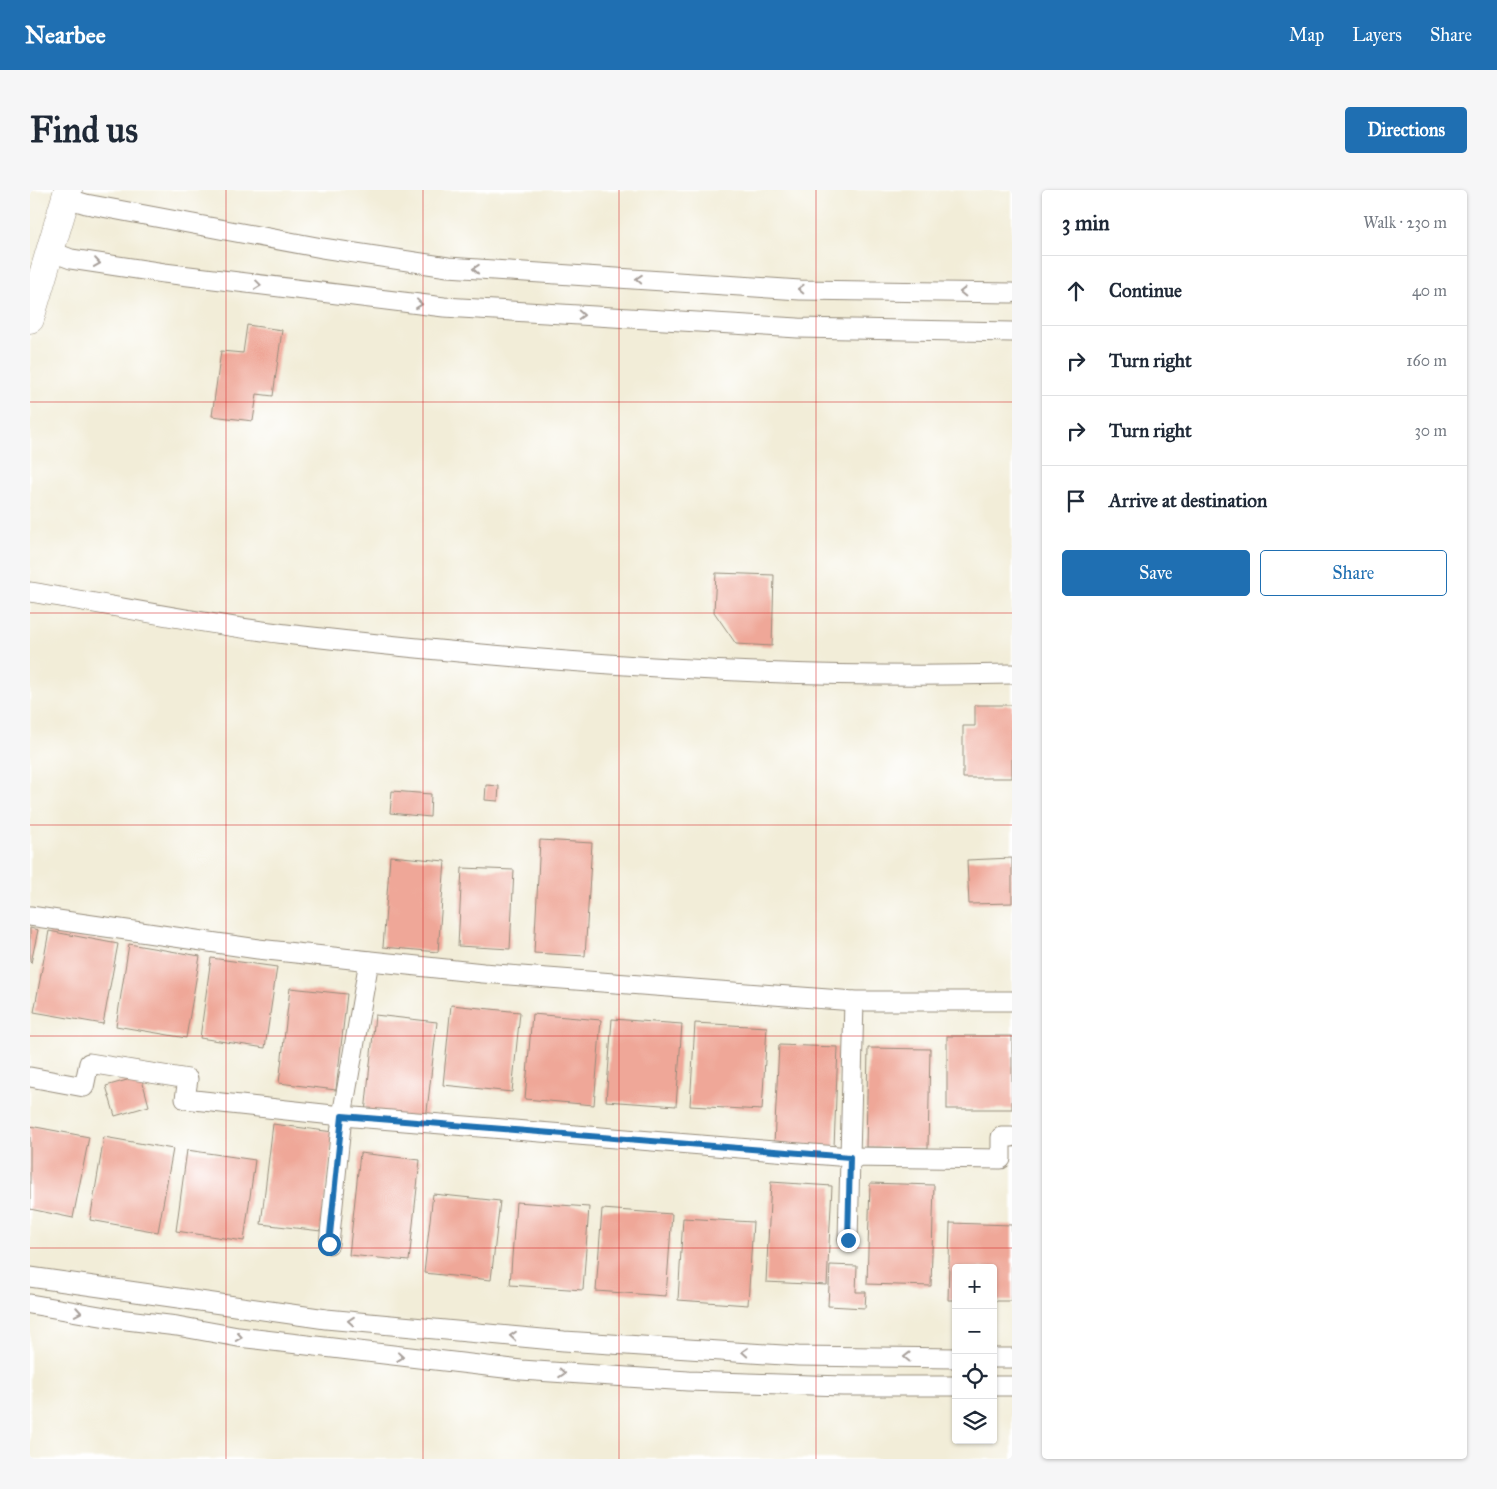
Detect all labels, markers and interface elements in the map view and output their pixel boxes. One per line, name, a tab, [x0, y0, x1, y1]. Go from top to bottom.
text: Nearbee	[25, 20, 106, 50]
text: Map	[1289, 24, 1324, 46]
text: Layers	[1352, 24, 1402, 46]
text: Share	[1430, 24, 1472, 46]
button: Directions	[1345, 107, 1467, 153]
text: Find us	[30, 109, 138, 152]
text: 3 min	[1062, 210, 1110, 236]
text: Walk · 230 m	[1363, 213, 1447, 232]
one-way arrow	[92, 257, 101, 267]
one-way arrow	[472, 263, 480, 274]
one-way arrow	[634, 274, 642, 285]
icon: ahead	[1062, 277, 1090, 305]
one-way arrow	[253, 279, 262, 289]
text: Continue	[1109, 279, 1182, 302]
text: 40 m	[1412, 281, 1447, 300]
one-way arrow	[797, 284, 805, 295]
one-way arrow	[959, 287, 967, 297]
one-way arrow	[415, 298, 423, 309]
one-way arrow	[577, 309, 585, 320]
icon: right	[1062, 347, 1090, 375]
text: Turn right	[1109, 349, 1192, 372]
text: 160 m	[1406, 351, 1447, 370]
icon: right	[1062, 417, 1090, 445]
text: Turn right	[1109, 419, 1192, 442]
text: 30 m	[1414, 421, 1447, 440]
icon: arrive	[1062, 487, 1090, 515]
text: Arrive at destination	[1109, 489, 1267, 512]
button: Save	[1062, 550, 1250, 596]
button: Share	[1260, 550, 1447, 596]
route end	[837, 1229, 860, 1252]
route start	[318, 1233, 341, 1256]
map controls	[952, 1264, 997, 1444]
button: +	[952, 1264, 997, 1309]
one-way arrow	[74, 1307, 83, 1317]
button: −	[952, 1309, 997, 1354]
one-way arrow	[347, 1316, 355, 1327]
one-way arrow	[508, 1331, 516, 1342]
one-way arrow	[234, 1332, 243, 1342]
one-way arrow	[740, 1347, 748, 1358]
one-way arrow	[396, 1351, 404, 1362]
one-way arrow	[903, 1352, 910, 1362]
button: locate	[952, 1354, 997, 1399]
one-way arrow	[558, 1367, 566, 1378]
button: layers	[952, 1399, 997, 1444]

